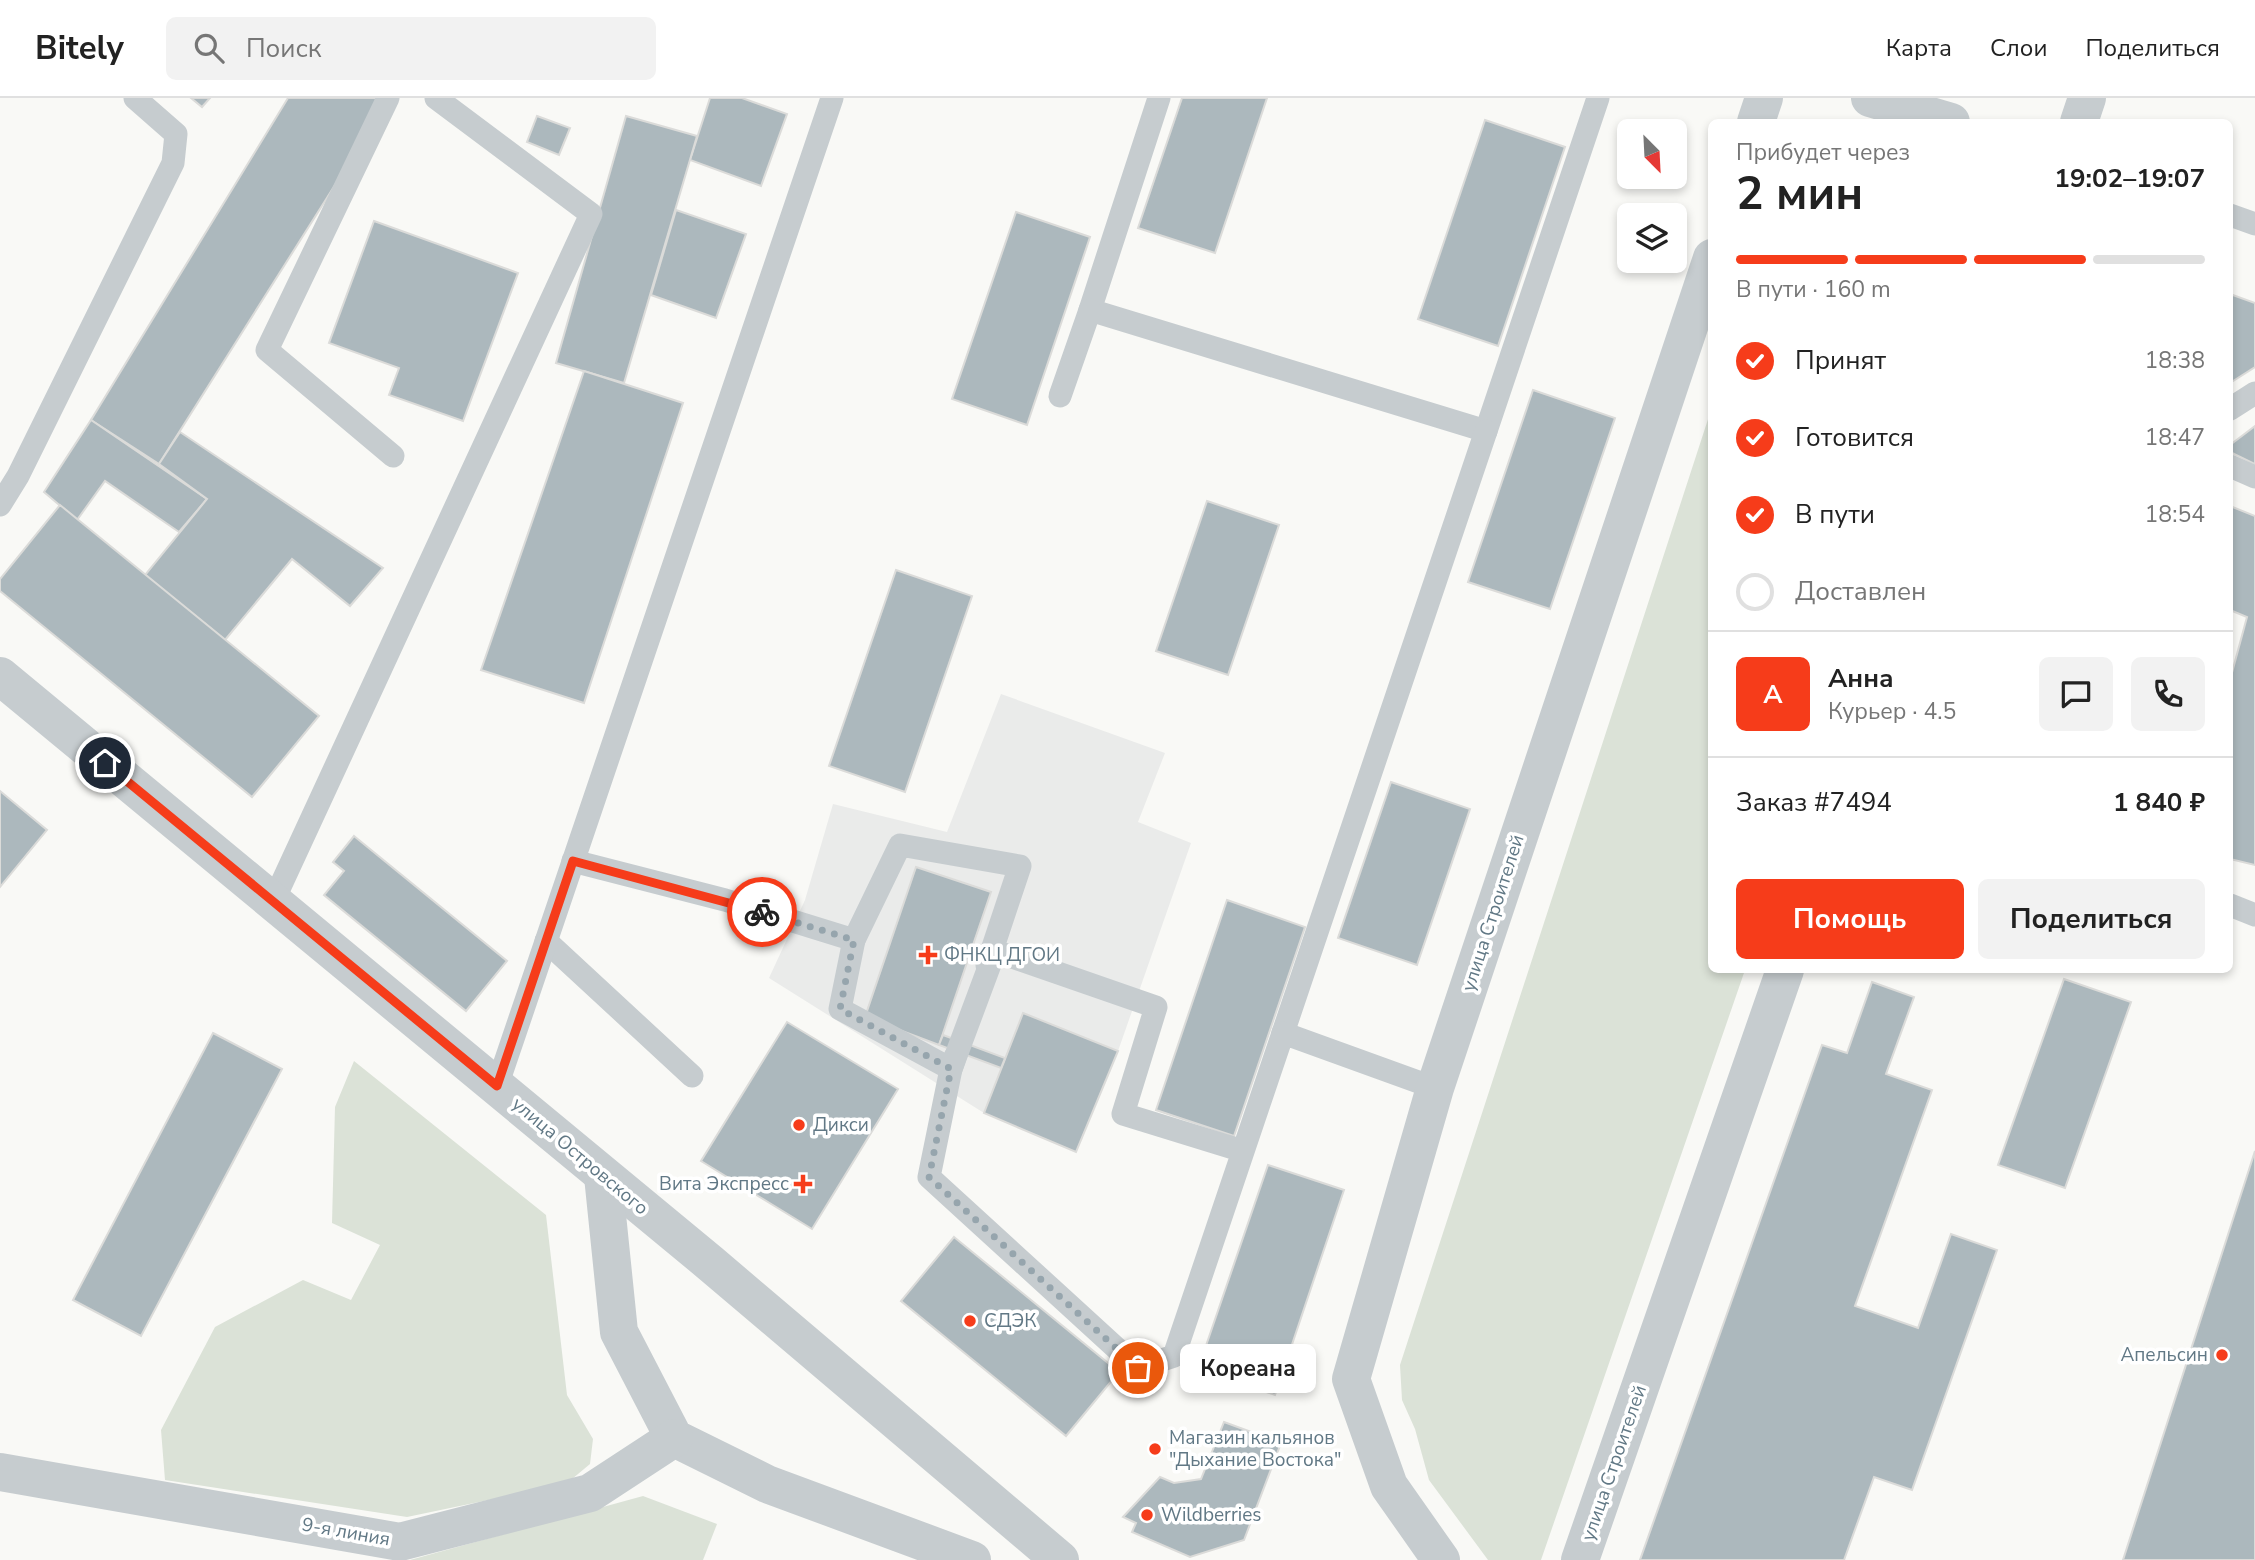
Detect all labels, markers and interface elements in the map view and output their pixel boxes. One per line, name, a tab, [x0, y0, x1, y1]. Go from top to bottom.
search box	[166, 17, 656, 80]
text: Bitely	[35, 26, 124, 71]
icon: search	[190, 29, 228, 67]
text: Поиск	[246, 31, 322, 66]
text: Карта	[1886, 32, 1952, 64]
text: Слои	[1990, 32, 2047, 64]
text: Поделиться	[2085, 32, 2220, 64]
north arrow	[1617, 119, 1687, 189]
map controls	[1617, 119, 1687, 273]
text: Прибудет через	[1736, 137, 1910, 168]
text: 19:02–19:07	[2054, 161, 2205, 196]
text: 2 мин	[1736, 162, 1863, 225]
button: layers	[1617, 203, 1687, 273]
text: В пути · 160 m	[1736, 274, 1891, 305]
icon: check	[1736, 342, 1774, 380]
text: Принят	[1795, 343, 1886, 378]
text: 18:38	[2145, 345, 2205, 376]
icon: check	[1736, 419, 1774, 457]
text: Готовится	[1795, 420, 1914, 455]
text: 18:47	[2145, 422, 2205, 453]
icon: check	[1736, 496, 1774, 534]
text: В пути	[1795, 497, 1875, 532]
text: 18:54	[2145, 499, 2205, 530]
text: Доставлен	[1795, 574, 1926, 609]
button: chat	[2039, 657, 2113, 731]
button: phone	[2131, 657, 2205, 731]
text: Анна	[1828, 661, 1894, 696]
text: А	[1763, 677, 1783, 712]
text: Курьер · 4.5	[1828, 696, 1956, 727]
pin	[75, 733, 135, 793]
icon: home	[86, 744, 124, 782]
text: Заказ #7494	[1736, 785, 1892, 820]
text: 1 840 ₽	[2113, 785, 2205, 820]
street label: улица Строителей	[1455, 831, 1531, 995]
courier	[727, 877, 797, 947]
button: Помощь	[1736, 879, 1964, 959]
button: Поделиться	[1978, 879, 2205, 959]
icon: bike	[743, 893, 781, 931]
place label: ФНКЦ ДГОИ	[944, 942, 1060, 968]
marker: ФНКЦ ДГОИ	[918, 945, 938, 965]
street label: улица Островского	[506, 1091, 654, 1221]
place label: Дикси	[813, 1112, 869, 1138]
marker: Дикси	[791, 1117, 807, 1133]
place label: Вита Экспресс	[659, 1171, 789, 1197]
marker: Вита Экспресс	[795, 1176, 811, 1192]
place label: СДЭК	[984, 1308, 1037, 1334]
marker: СДЭК	[962, 1313, 978, 1329]
pin	[1108, 1338, 1168, 1398]
place label: Апельсин	[2120, 1342, 2208, 1368]
callout: Кореана	[1180, 1344, 1316, 1392]
marker: Апельсин	[2214, 1347, 2230, 1363]
icon: bag	[1119, 1349, 1157, 1387]
text: Кореана	[1200, 1353, 1296, 1384]
street label: улица Строителей	[1575, 1382, 1653, 1544]
place label: Магазин кальянов "Дыхание Востока"	[1169, 1425, 1341, 1473]
marker: Магазин кальянов "Дыхание Востока"	[1147, 1441, 1163, 1457]
place label: Wildberries	[1161, 1502, 1261, 1528]
marker: Wildberries	[1139, 1507, 1155, 1523]
street label: 9-я линия	[300, 1511, 392, 1553]

